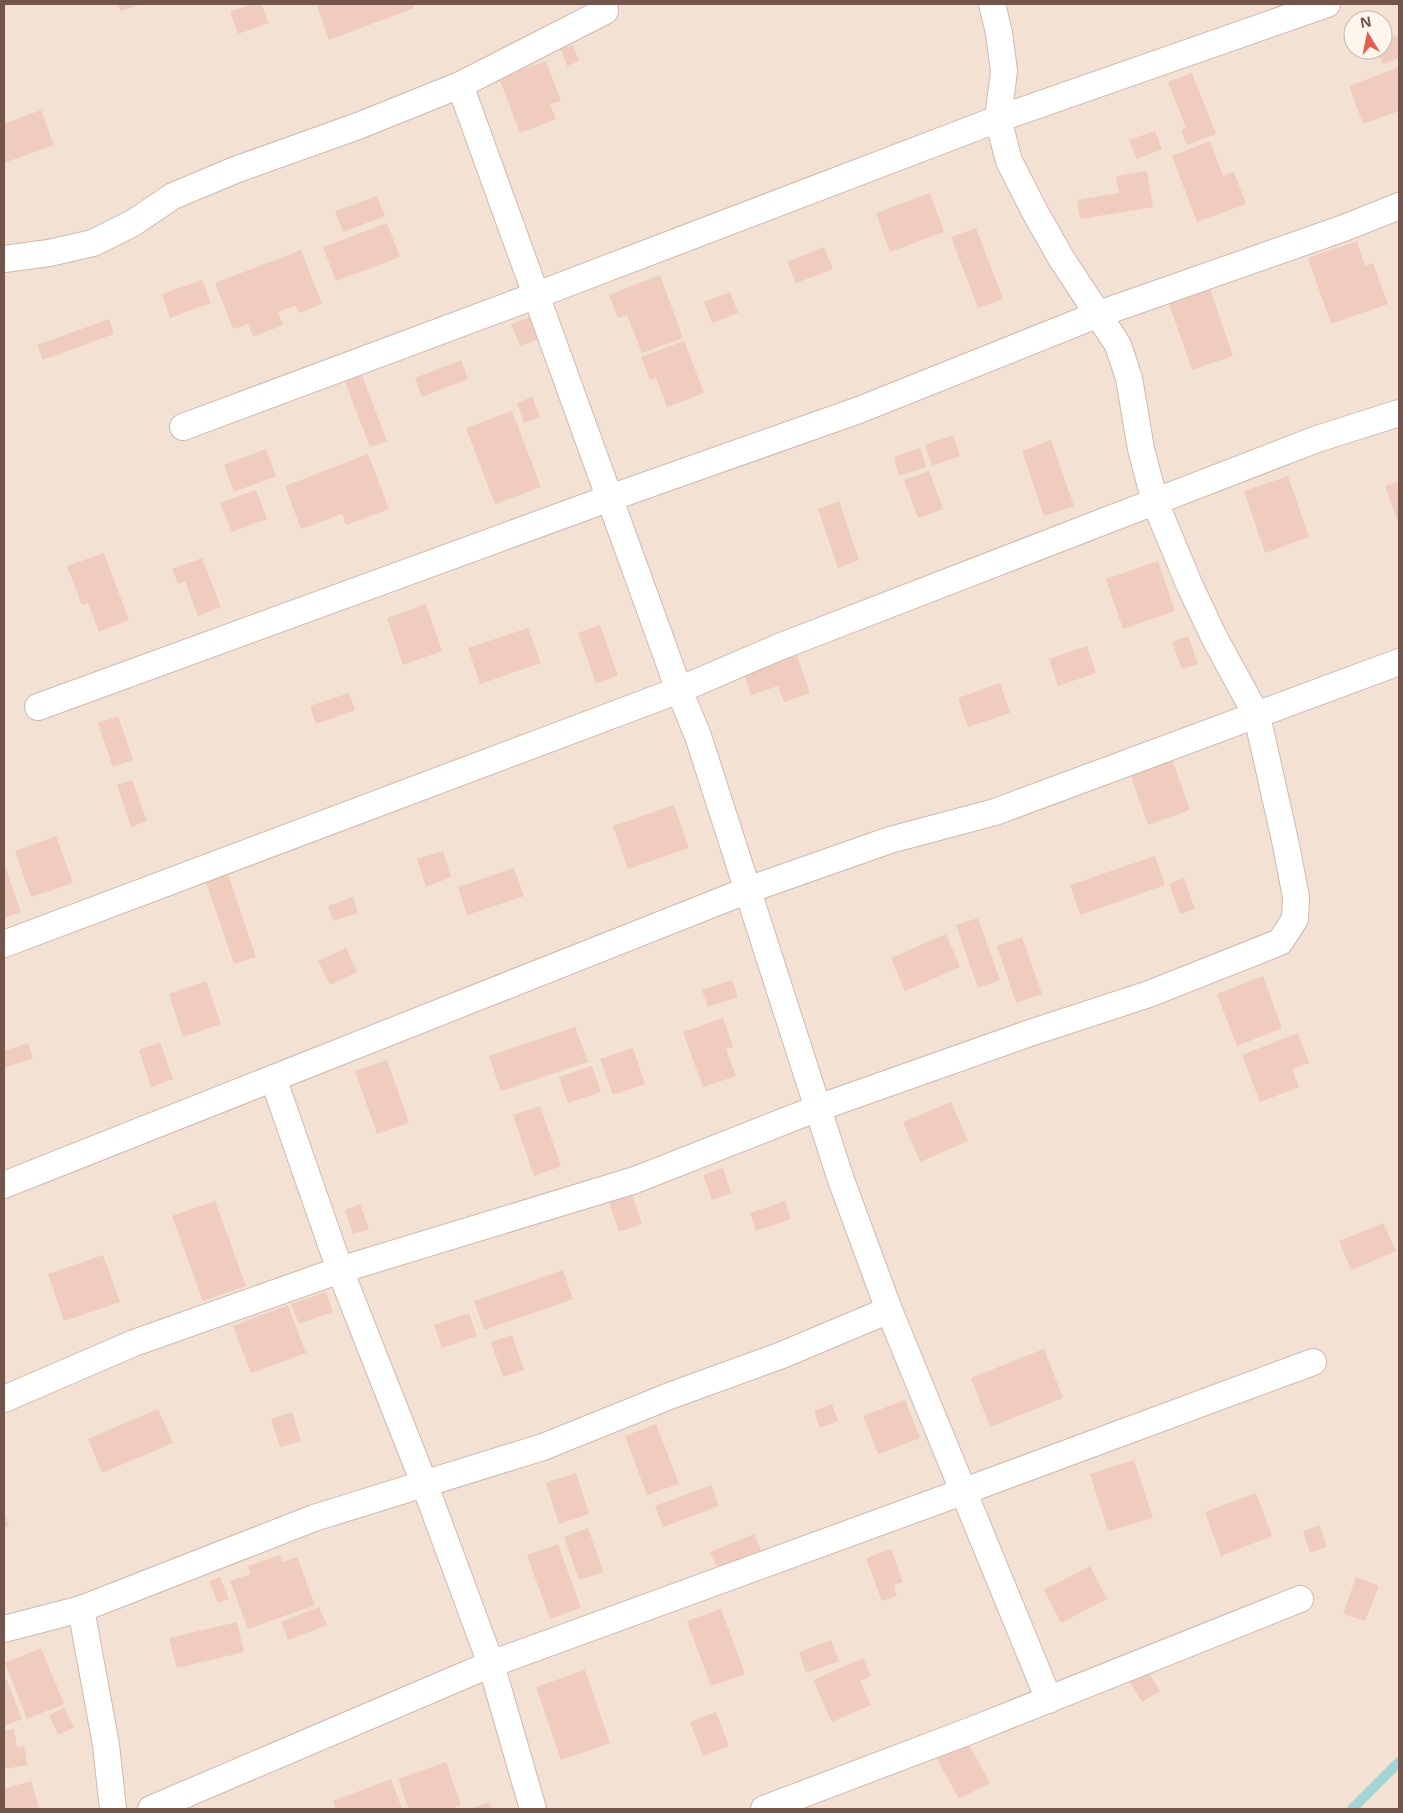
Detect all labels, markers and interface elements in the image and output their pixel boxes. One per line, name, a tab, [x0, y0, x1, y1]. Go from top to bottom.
north arrow	[1343, 10, 1393, 60]
text: N	[1358, 11, 1373, 32]

